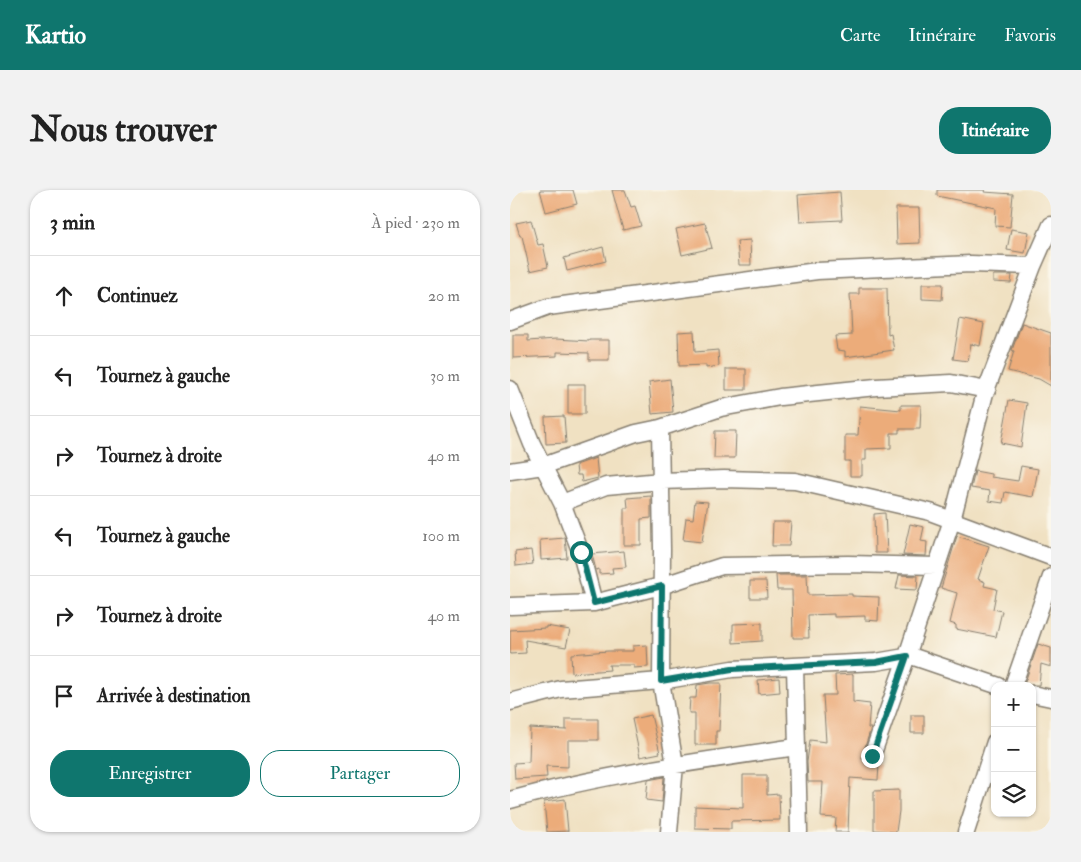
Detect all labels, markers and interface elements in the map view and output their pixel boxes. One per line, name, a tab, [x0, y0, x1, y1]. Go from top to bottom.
text: Kartio	[25, 20, 86, 51]
text: Carte	[840, 24, 881, 47]
text: Itinéraire	[909, 24, 976, 47]
text: Favoris	[1004, 24, 1056, 47]
button: Itinéraire	[939, 107, 1051, 154]
text: Nous trouver	[30, 108, 217, 152]
text: 3 min	[50, 209, 95, 236]
text: À pied · 230 m	[372, 213, 460, 233]
icon: ahead	[50, 282, 78, 310]
text: Continuez	[97, 284, 178, 308]
text: 20 m	[428, 286, 460, 306]
icon: left	[50, 362, 78, 390]
text: Tournez à gauche	[97, 364, 230, 388]
text: 30 m	[430, 366, 460, 386]
icon: right	[50, 442, 78, 470]
text: Tournez à droite	[97, 444, 222, 468]
text: 40 m	[427, 446, 460, 466]
icon: left	[50, 522, 78, 550]
text: Tournez à gauche	[97, 524, 230, 548]
text: 100 m	[422, 526, 460, 546]
route start	[570, 541, 593, 564]
icon: right	[50, 602, 78, 630]
text: Tournez à droite	[97, 604, 222, 628]
text: 40 m	[427, 606, 460, 626]
icon: arrive	[50, 682, 78, 710]
map controls	[991, 682, 1036, 817]
button: +	[991, 682, 1036, 727]
text: Arrivée à destination	[97, 684, 251, 708]
button: −	[991, 727, 1036, 772]
route end	[861, 745, 884, 768]
button: Enregistrer	[50, 750, 250, 797]
button: Partager	[260, 750, 460, 797]
button: layers	[991, 772, 1036, 817]

